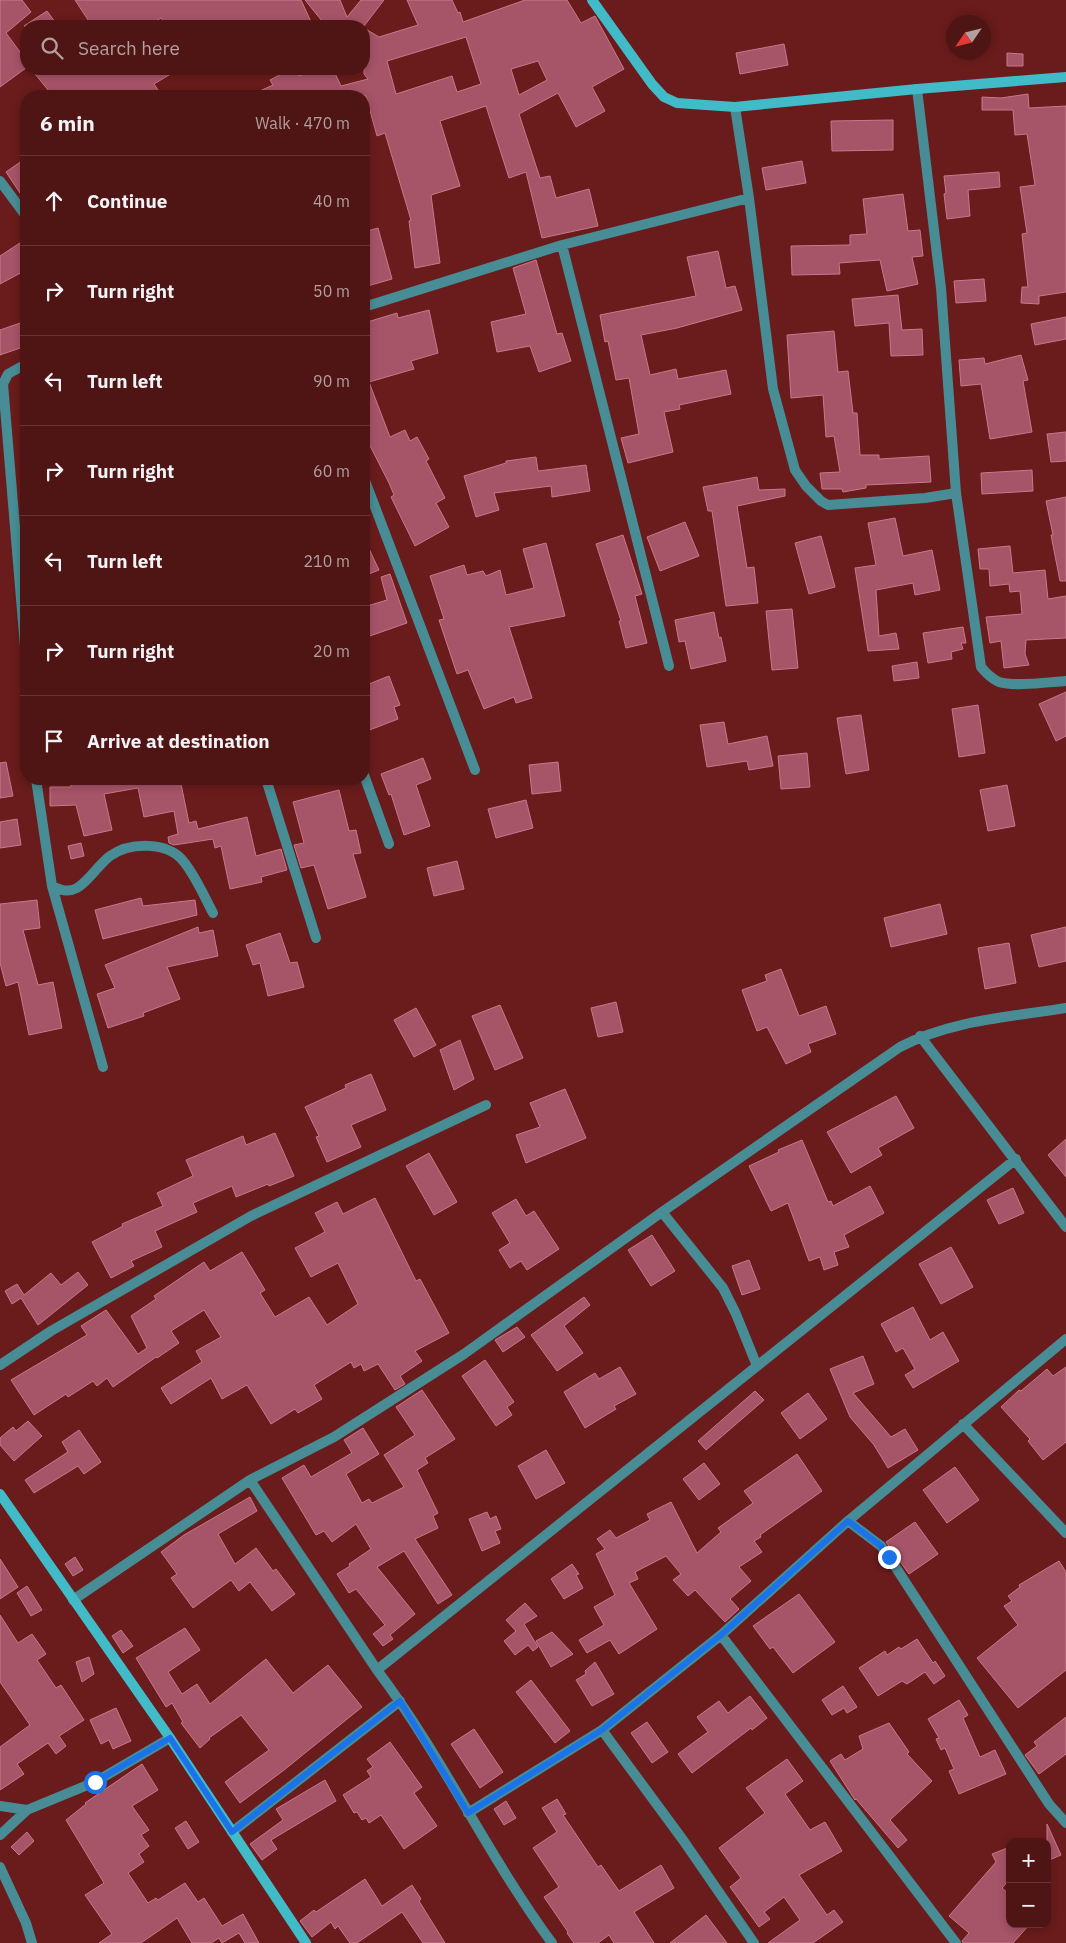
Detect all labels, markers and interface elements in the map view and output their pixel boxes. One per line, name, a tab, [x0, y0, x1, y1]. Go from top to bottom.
north arrow	[946, 15, 991, 60]
search box	[20, 20, 370, 75]
icon: search	[38, 34, 66, 62]
text: Search here	[78, 36, 180, 60]
text: 6 min	[40, 109, 95, 137]
text: Walk · 470 m	[255, 113, 350, 133]
icon: ahead	[40, 187, 68, 215]
text: Continue	[87, 189, 167, 213]
text: 40 m	[313, 191, 350, 211]
icon: right	[40, 277, 68, 305]
text: Turn right	[87, 279, 174, 303]
text: 50 m	[313, 281, 350, 301]
icon: left	[40, 367, 68, 395]
text: Turn left	[87, 369, 163, 393]
text: 90 m	[313, 371, 350, 391]
icon: right	[40, 457, 68, 485]
text: Turn right	[87, 459, 174, 483]
text: 60 m	[313, 461, 350, 481]
icon: left	[40, 547, 68, 575]
text: Turn left	[87, 549, 163, 573]
text: 210 m	[303, 551, 350, 571]
icon: right	[40, 637, 68, 665]
text: Turn right	[87, 639, 174, 663]
text: 20 m	[313, 641, 350, 661]
icon: arrive	[40, 727, 68, 755]
text: Arrive at destination	[87, 729, 270, 753]
route end	[878, 1546, 901, 1569]
route start	[84, 1771, 107, 1794]
map controls	[1006, 1838, 1051, 1928]
button: +	[1006, 1838, 1051, 1883]
button: −	[1006, 1883, 1051, 1928]

